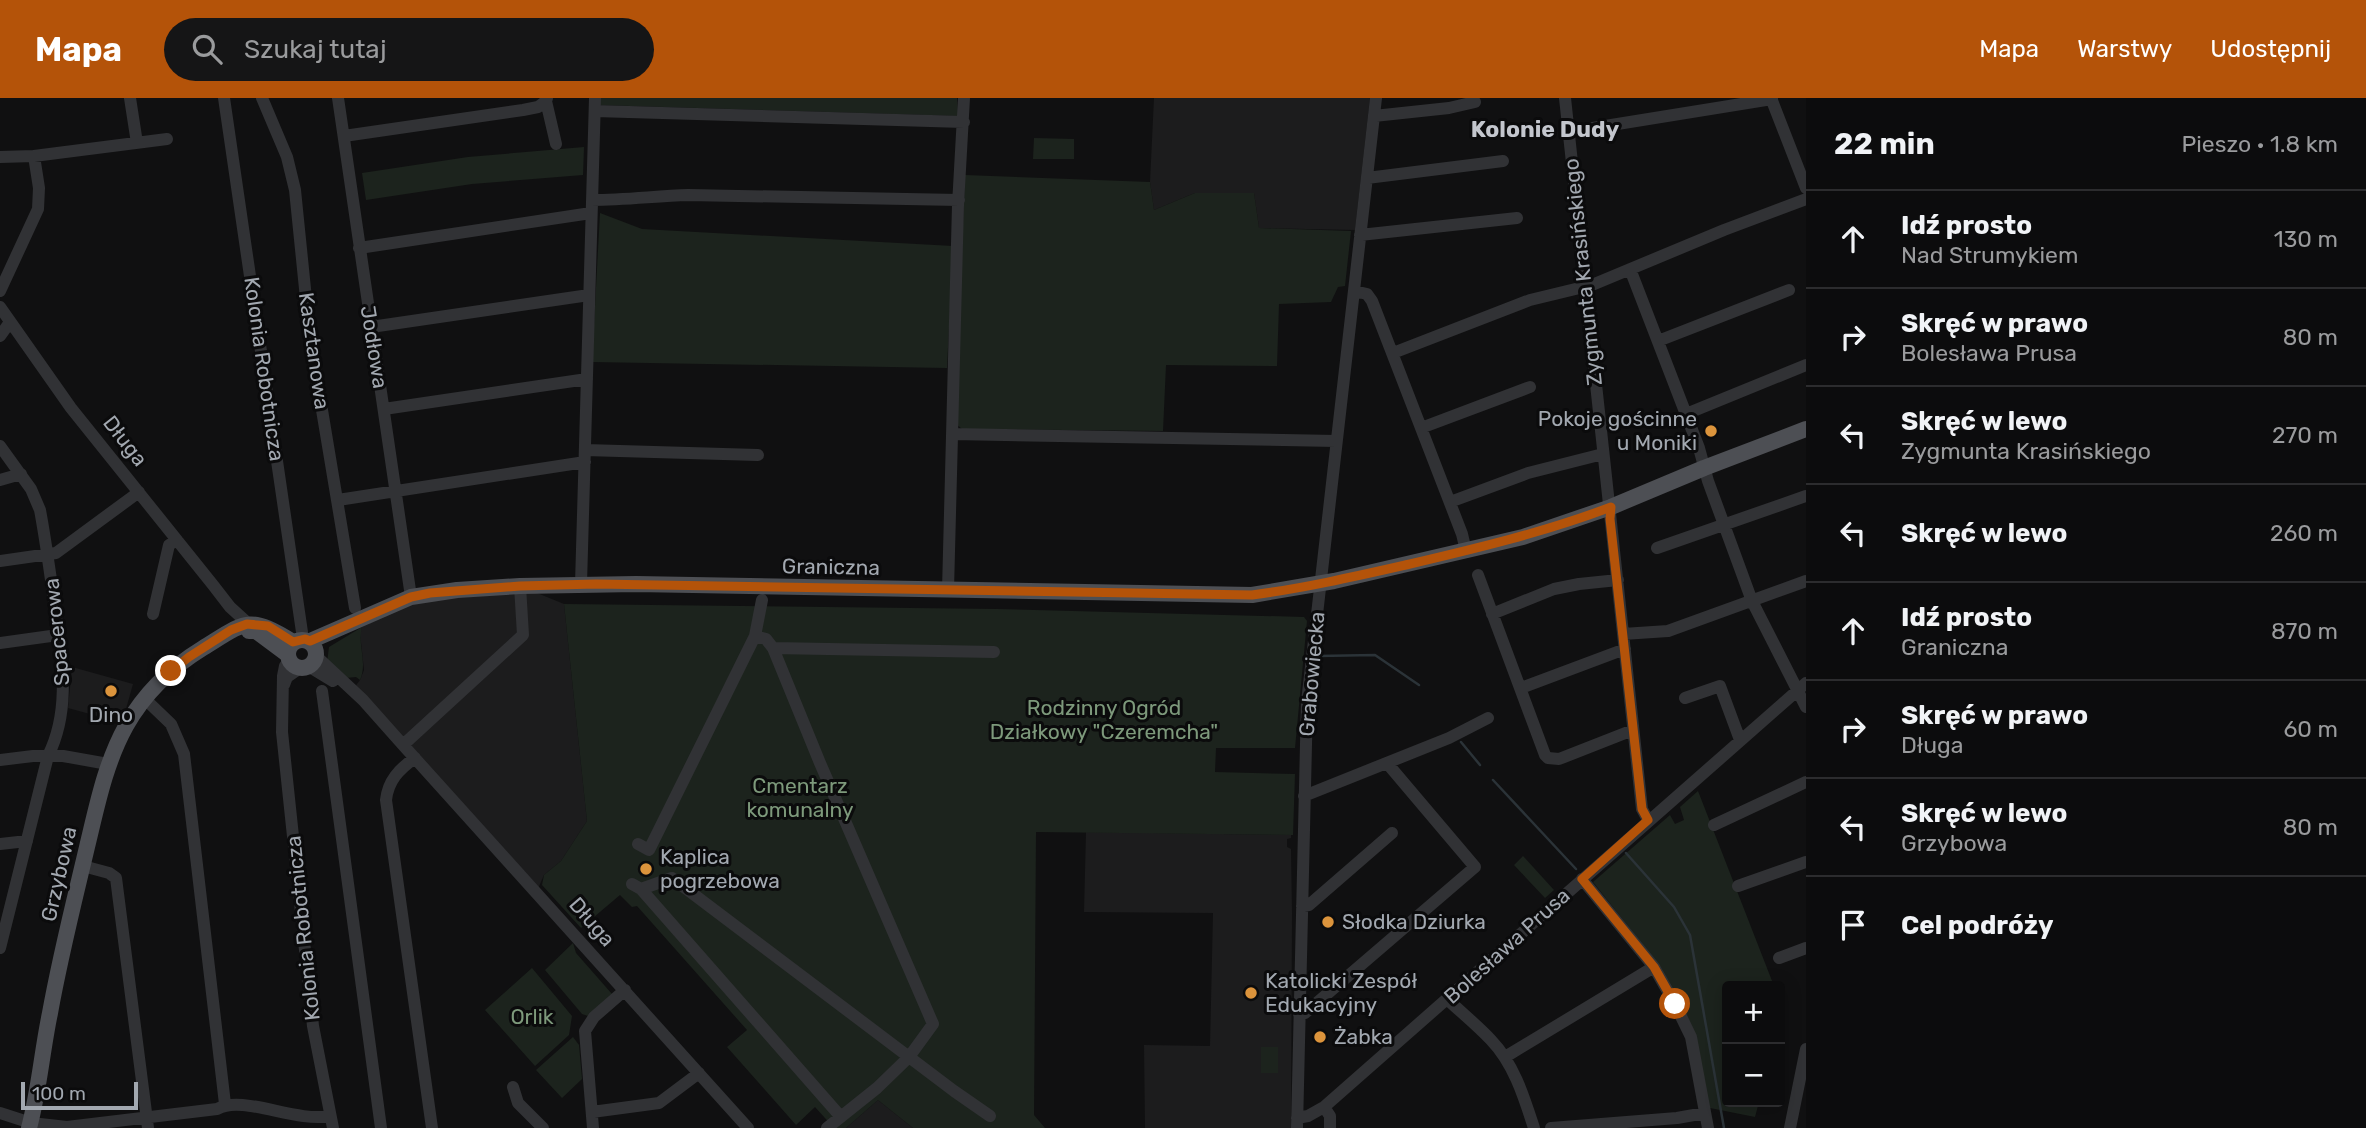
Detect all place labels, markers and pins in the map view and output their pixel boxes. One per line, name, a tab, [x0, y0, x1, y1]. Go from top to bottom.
place label: Pokoje gościnne u Moniki	[1538, 406, 1697, 455]
marker: Pokoje gościnne u Moniki	[1703, 423, 1719, 439]
marker: Dino	[103, 683, 119, 699]
place label: Dino	[89, 702, 133, 727]
place label: Kaplica pogrzebowa	[660, 844, 780, 893]
marker: Kaplica pogrzebowa	[638, 861, 654, 877]
place label: Słodka Dziurka	[1342, 909, 1486, 934]
marker: Słodka Dziurka	[1320, 914, 1336, 930]
place label: Katolicki Zespół Edukacyjny	[1265, 968, 1417, 1017]
marker: Katolicki Zespół Edukacyjny	[1243, 985, 1259, 1001]
place label: Żabka	[1334, 1024, 1393, 1049]
marker: Żabka	[1312, 1029, 1328, 1045]

